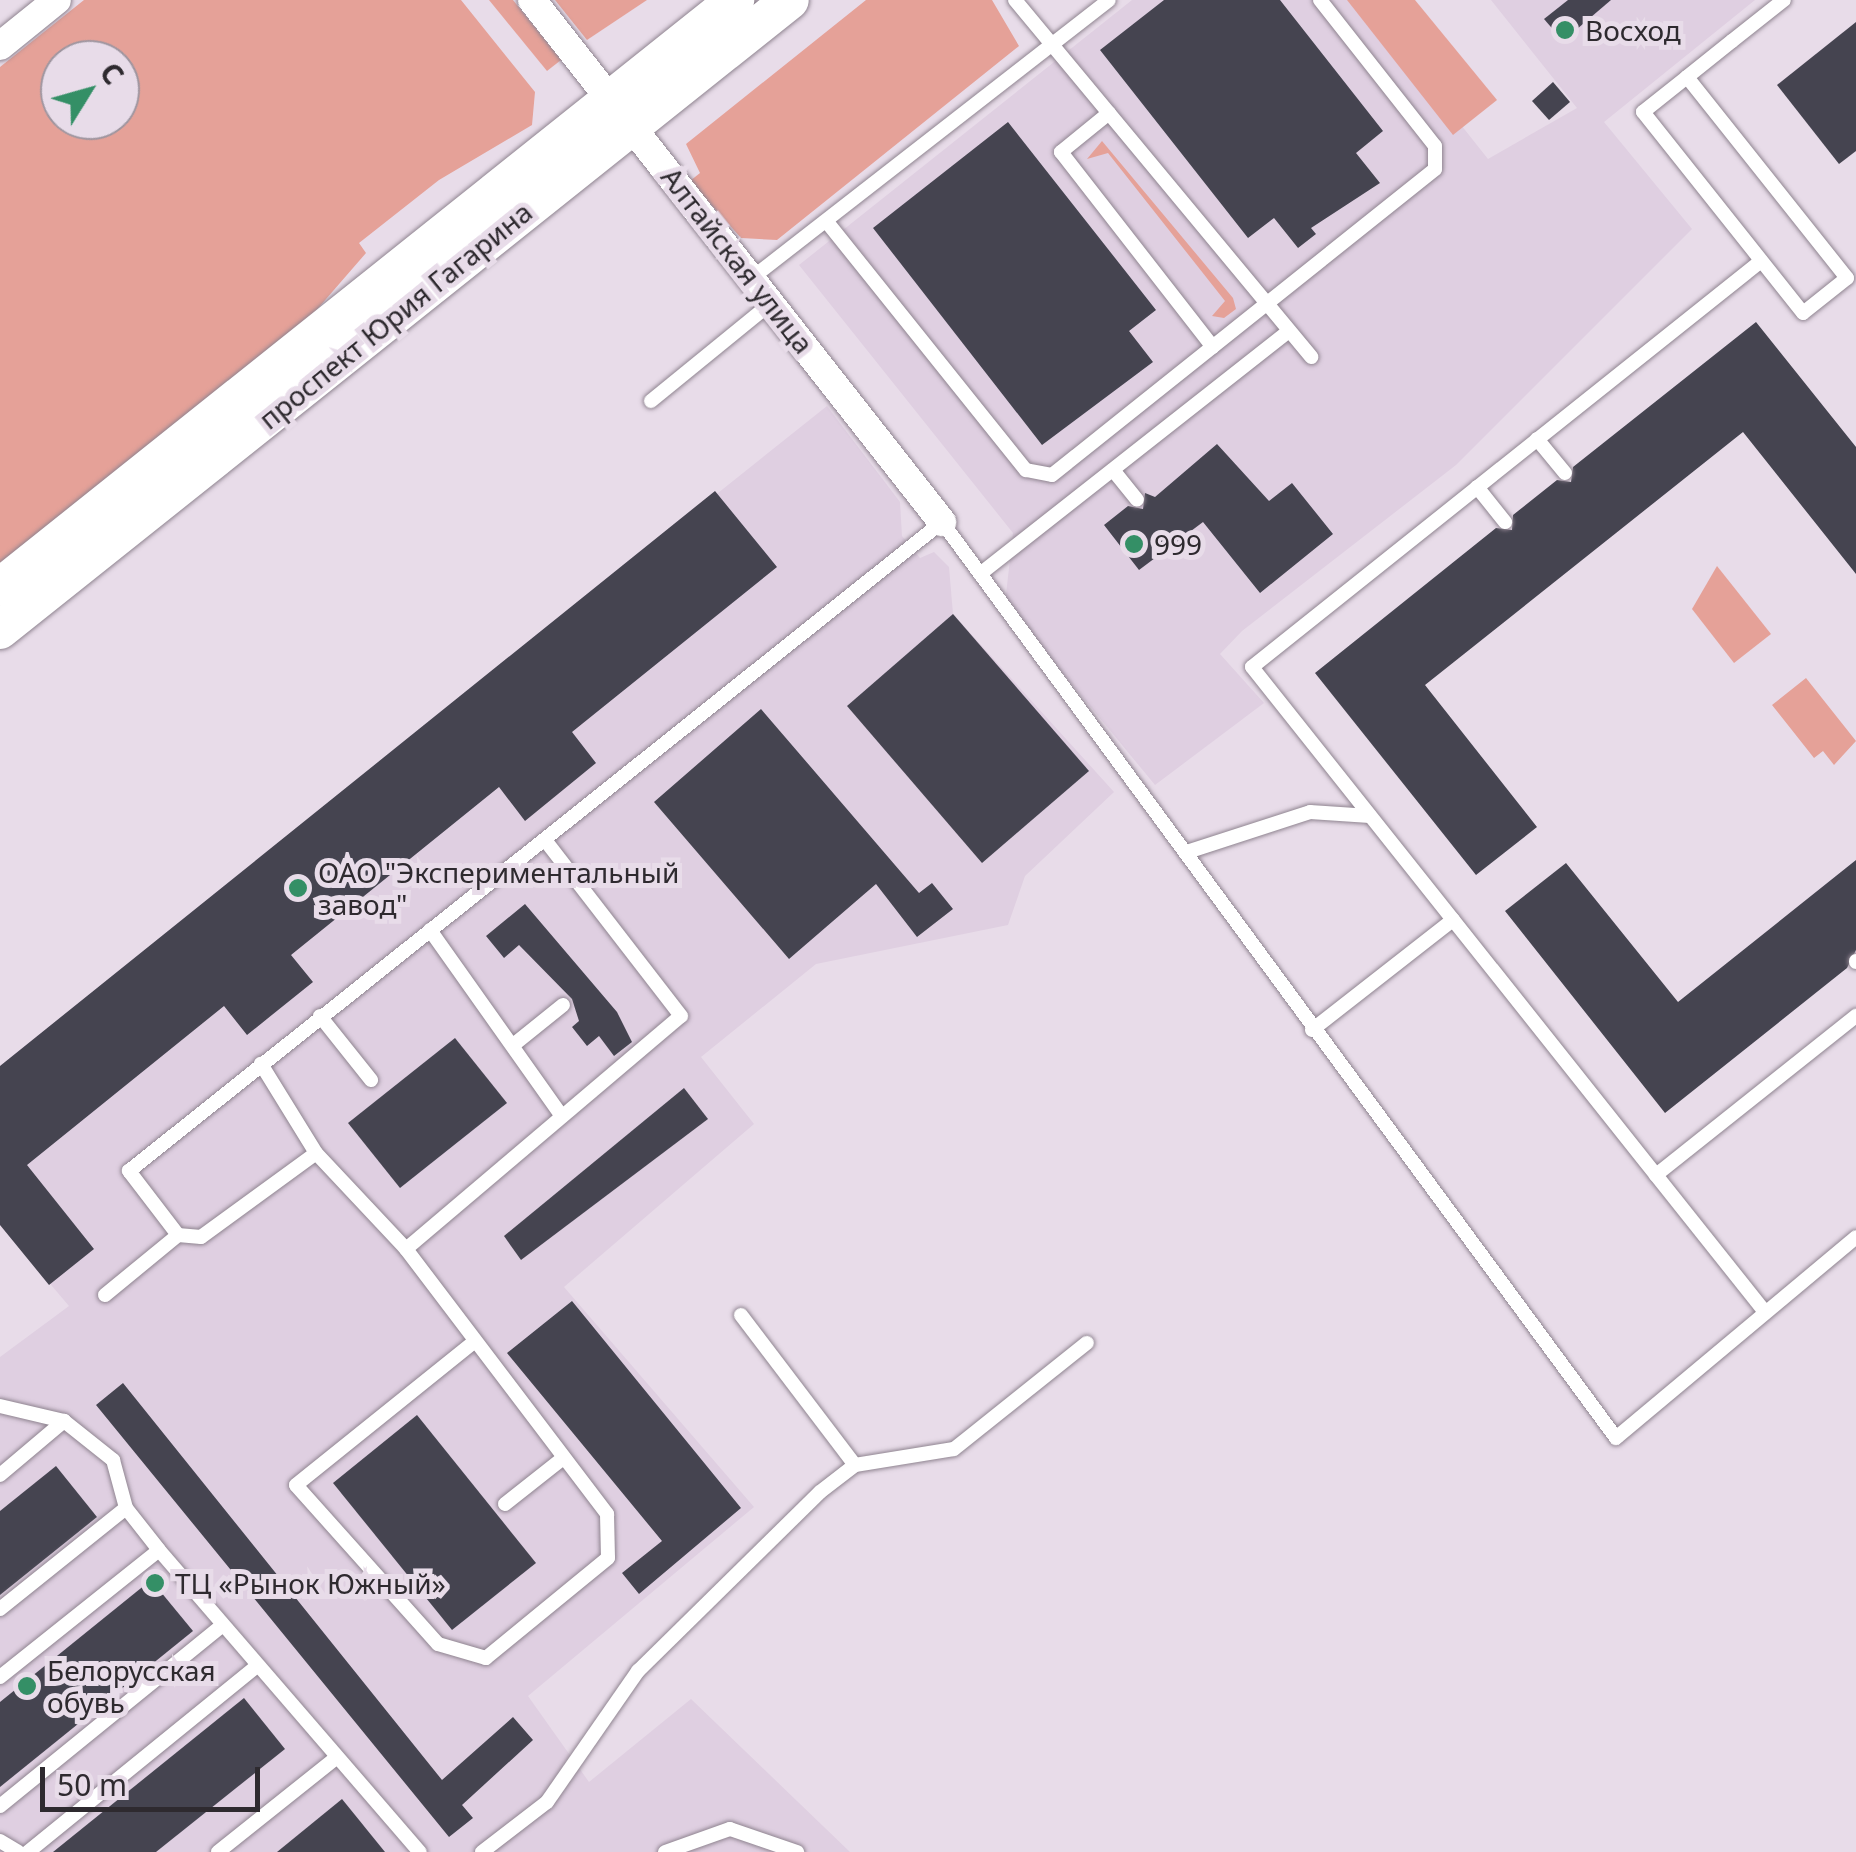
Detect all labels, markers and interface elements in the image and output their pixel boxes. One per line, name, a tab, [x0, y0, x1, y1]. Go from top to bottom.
place label: Восход	[1585, 13, 1681, 47]
marker: Восход	[1554, 19, 1576, 41]
north arrow	[40, 40, 140, 140]
text: С	[92, 55, 133, 92]
street label: Алтайская улица	[655, 160, 821, 360]
street label: проспект Юрия Гагарина	[252, 194, 538, 436]
place label: 999	[1154, 527, 1202, 561]
marker: 999	[1123, 533, 1145, 555]
place label: ОАО "Экспериментальный завод"	[318, 855, 679, 921]
marker: ОАО "Экспериментальный завод"	[287, 877, 309, 899]
place label: ТЦ «Рынок Южный»	[175, 1566, 446, 1600]
marker: ТЦ «Рынок Южный»	[144, 1572, 166, 1594]
place label: Белорусская обувь	[47, 1653, 216, 1719]
marker: Белорусская обувь	[16, 1675, 38, 1697]
scale bar	[45, 1747, 265, 1809]
text: 50 m	[57, 1764, 127, 1805]

